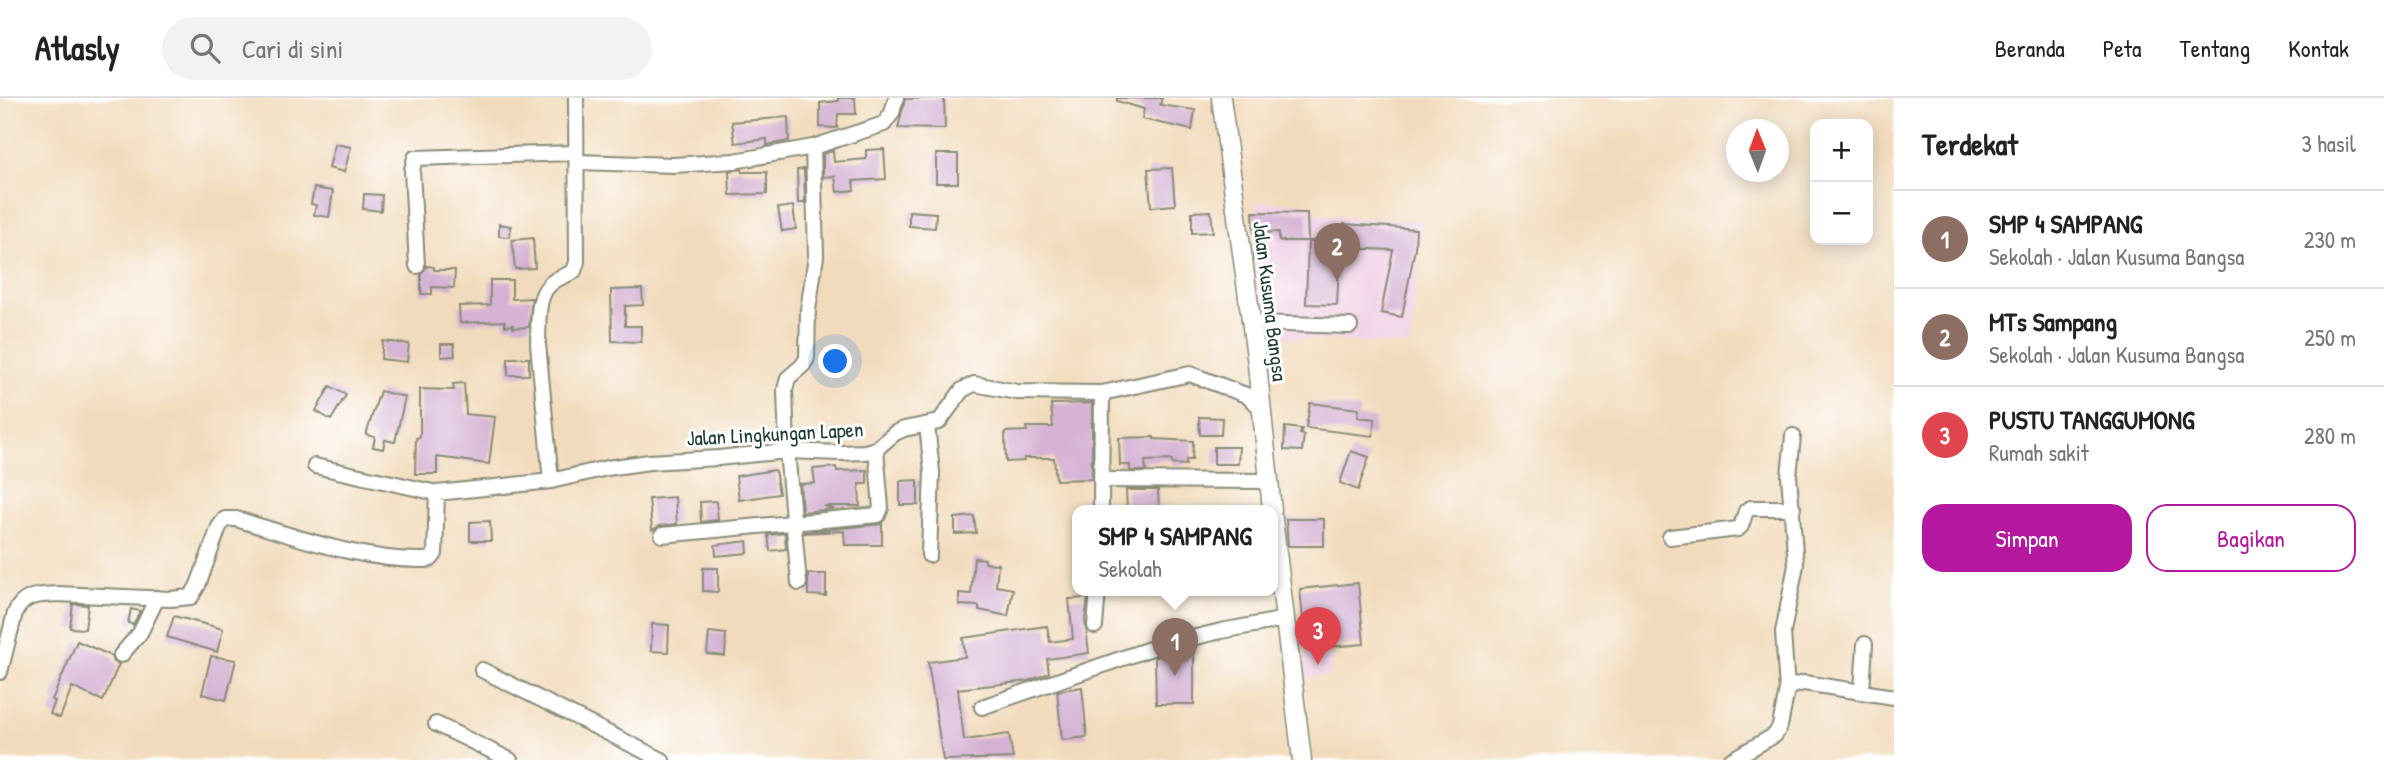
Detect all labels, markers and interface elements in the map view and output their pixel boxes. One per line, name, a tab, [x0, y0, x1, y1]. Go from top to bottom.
search box	[162, 17, 652, 80]
text: Atlasly	[35, 26, 120, 70]
icon: search	[186, 29, 224, 67]
text: Cari di sini	[242, 31, 343, 66]
text: Beranda	[1995, 32, 2065, 64]
text: Peta	[2103, 32, 2141, 64]
text: Tentang	[2179, 32, 2250, 64]
text: Kontak	[2288, 32, 2349, 64]
north arrow	[1726, 119, 1789, 182]
map controls	[1810, 119, 1873, 245]
button: +	[1810, 119, 1873, 182]
text: Terdekat	[1922, 124, 2018, 164]
text: 3 hasil	[2302, 128, 2356, 159]
button: −	[1810, 182, 1873, 245]
text: SMP 4 SAMPANG	[1989, 206, 2142, 241]
street label: Jalan Kusuma Bangsa	[1246, 219, 1295, 383]
pin: 2	[1314, 223, 1360, 281]
text: 1	[1941, 224, 1949, 255]
text: 230 m	[2304, 224, 2356, 255]
text: Sekolah · Jalan Kusuma Bangsa	[1989, 241, 2244, 272]
text: MTs Sampang	[1989, 304, 2117, 339]
text: 2	[1940, 322, 1950, 353]
text: 250 m	[2304, 322, 2356, 353]
text: Sekolah · Jalan Kusuma Bangsa	[1989, 339, 2244, 370]
your location	[818, 344, 852, 378]
text: PUSTU TANGGUMONG	[1989, 402, 2194, 437]
street label: Jalan Lingkungan Lapen	[686, 414, 864, 453]
text: 3	[1940, 420, 1950, 451]
text: 280 m	[2304, 420, 2356, 451]
text: Rumah sakit	[1989, 437, 2089, 468]
button: Simpan	[1922, 504, 2132, 572]
button: Bagikan	[2146, 504, 2356, 572]
popup	[1072, 505, 1278, 596]
text: SMP 4 SAMPANG	[1098, 518, 1252, 553]
text: Sekolah	[1098, 553, 1162, 584]
pin: 3	[1295, 607, 1341, 665]
pin: 1	[1152, 618, 1198, 676]

